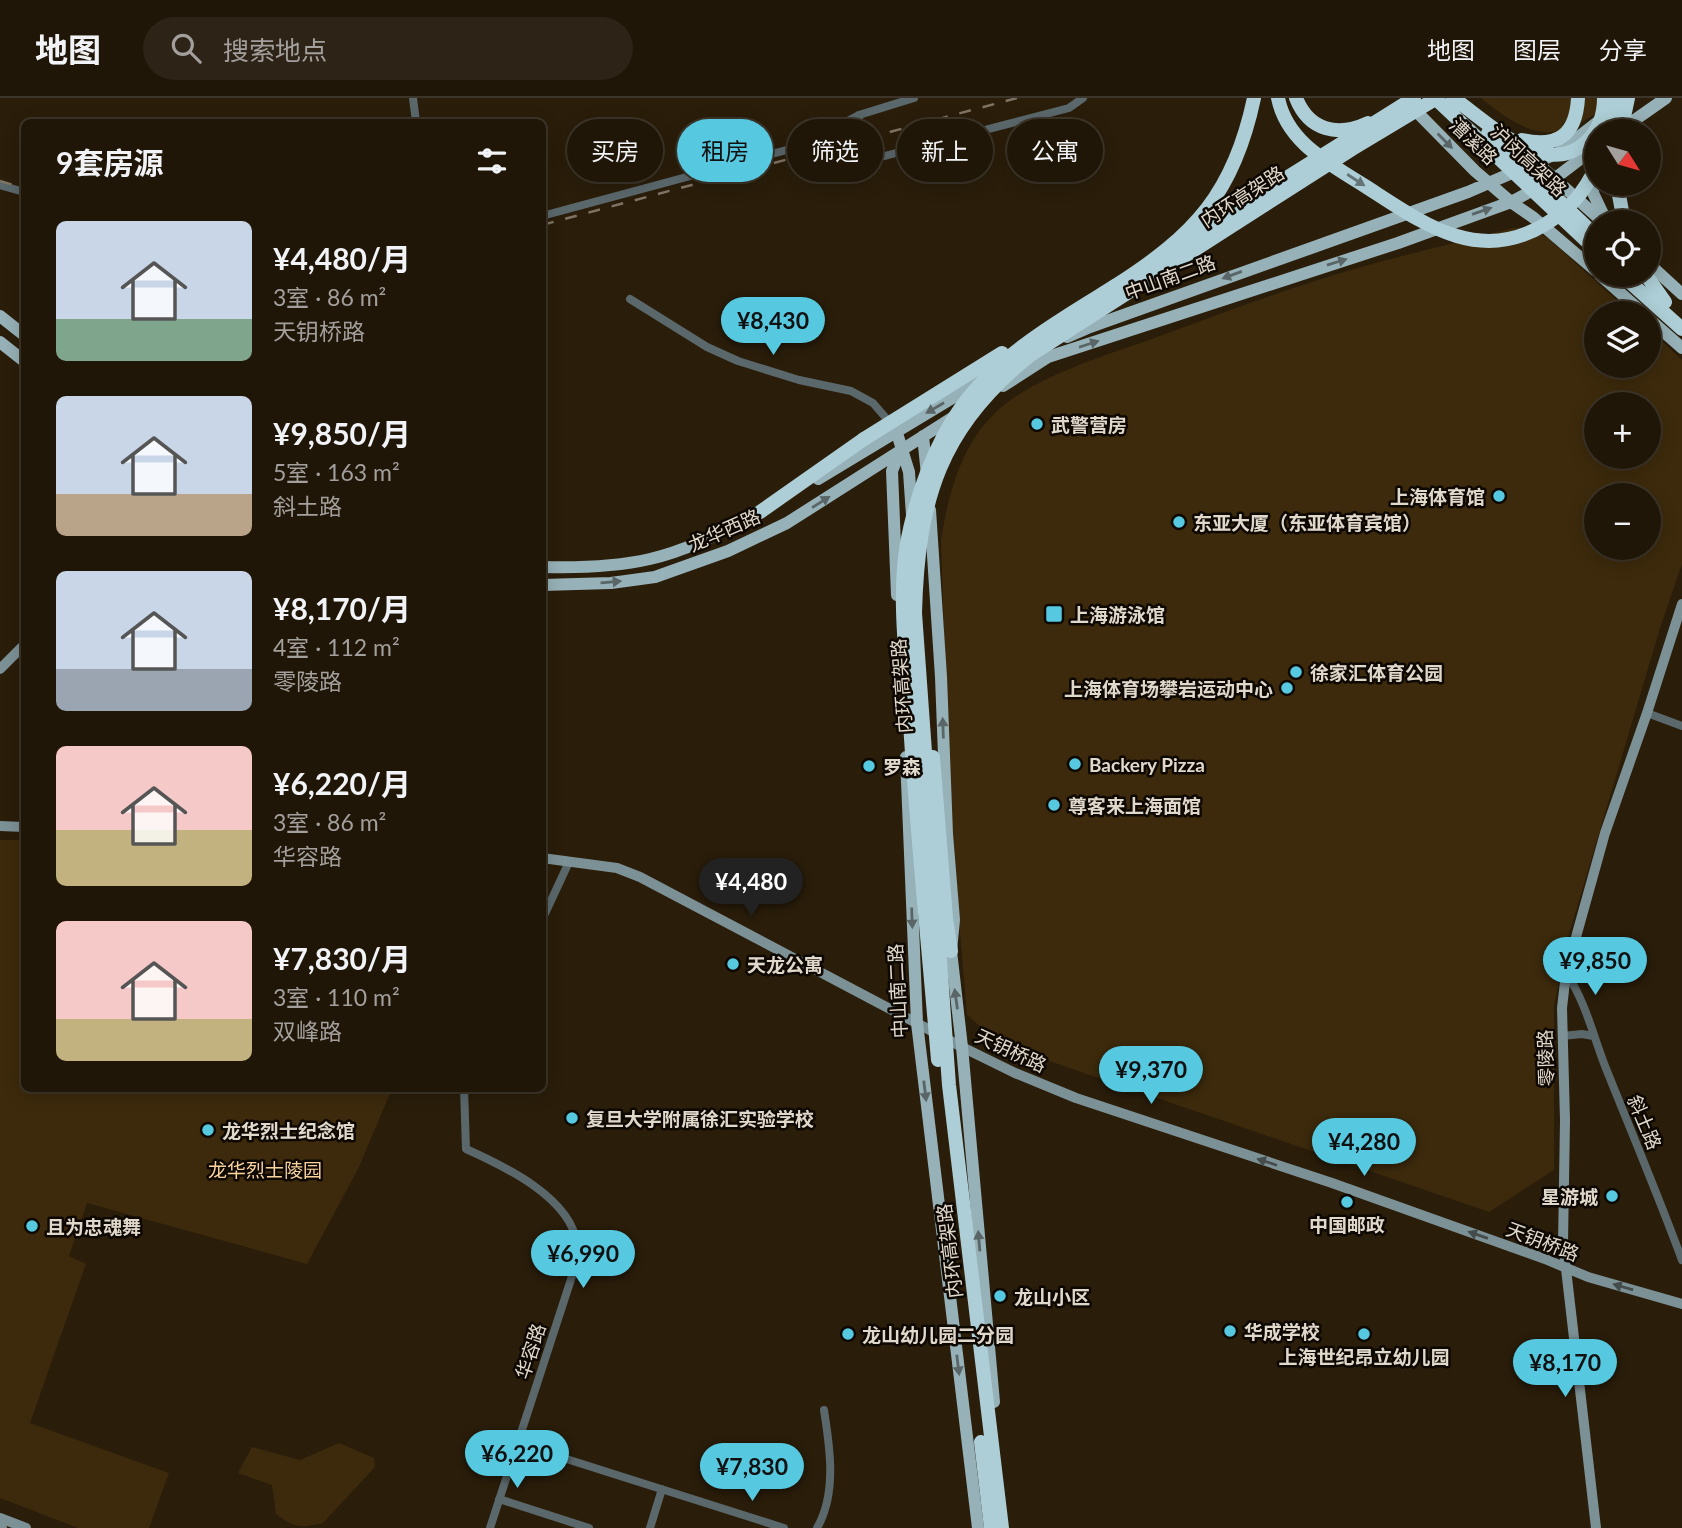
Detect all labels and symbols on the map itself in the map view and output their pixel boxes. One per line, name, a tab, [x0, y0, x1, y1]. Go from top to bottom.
street label: 漕溪路	[1446, 113, 1502, 169]
street label: 沪闵高架路	[1486, 119, 1572, 201]
north arrow	[1584, 119, 1661, 196]
one-way arrow	[1437, 132, 1453, 149]
street label: 内环高架路	[1196, 160, 1288, 232]
one-way arrow	[1346, 173, 1365, 186]
one-way arrow	[1471, 206, 1492, 217]
street label: 中山南二路	[1121, 250, 1219, 304]
one-way arrow	[1327, 257, 1348, 267]
one-way arrow	[1221, 270, 1242, 281]
pin: ¥8,430	[716, 298, 830, 357]
one-way arrow	[1079, 338, 1100, 349]
one-way arrow	[926, 402, 945, 414]
place label: 武警营房	[1051, 413, 1127, 436]
marker: 武警营房	[1029, 416, 1045, 432]
place label: 上海体育馆	[1390, 485, 1485, 508]
marker: 上海体育馆	[1491, 488, 1507, 504]
one-way arrow	[811, 496, 831, 509]
street label: 龙华西路	[685, 504, 763, 556]
place label: 东亚大厦（东亚体育宾馆）	[1193, 511, 1421, 534]
marker: 东亚大厦（东亚体育宾馆）	[1171, 514, 1187, 530]
one-way arrow	[600, 576, 622, 587]
place label: 上海游泳馆	[1070, 603, 1165, 626]
marker: 上海游泳馆	[1044, 604, 1064, 624]
street label: 内环高架路	[886, 638, 916, 734]
place label: 徐家汇体育公园	[1310, 661, 1443, 684]
marker: 徐家汇体育公园	[1288, 664, 1304, 680]
place label: 上海体育场攀岩运动中心	[1064, 677, 1273, 700]
marker: 上海体育场攀岩运动中心	[1279, 680, 1295, 696]
one-way arrow	[937, 717, 948, 739]
place label: Backery Pizza	[1089, 753, 1205, 776]
place label: 罗森	[883, 755, 921, 778]
marker: Backery Pizza	[1067, 756, 1083, 772]
marker: 罗森	[861, 758, 877, 774]
place label: 尊客来上海面馆	[1068, 794, 1201, 817]
marker: 尊客来上海面馆	[1046, 797, 1062, 813]
pin: ¥4,480	[694, 858, 808, 918]
one-way arrow	[907, 907, 918, 929]
pin: ¥9,850	[1538, 937, 1652, 997]
street label: 中山南二路	[883, 943, 911, 1039]
place label: 天龙公寓	[747, 953, 823, 976]
marker: 天龙公寓	[725, 956, 741, 972]
one-way arrow	[950, 988, 961, 1010]
street label: 天钥桥路	[972, 1024, 1050, 1076]
street label: 零陵路	[1533, 1029, 1557, 1087]
pin: ¥9,370	[1094, 1046, 1208, 1106]
one-way arrow	[919, 1080, 930, 1102]
street label: 斜土路	[1623, 1091, 1667, 1153]
place label: 复旦大学附属徐汇实验学校	[586, 1107, 814, 1130]
marker: 复旦大学附属徐汇实验学校	[564, 1110, 580, 1126]
pin: ¥4,280	[1307, 1118, 1421, 1178]
place label: 龙华烈士纪念馆	[222, 1119, 355, 1142]
marker: 龙华烈士纪念馆	[200, 1122, 216, 1138]
one-way arrow	[1257, 1156, 1278, 1167]
park label: 龙华烈士陵园	[208, 1158, 322, 1181]
place label: 星游城	[1541, 1185, 1598, 1208]
marker: 星游城	[1604, 1188, 1620, 1204]
marker: 中国邮政	[1339, 1194, 1355, 1210]
street label: 内环高架路	[932, 1202, 966, 1300]
place label: 中国邮政	[1309, 1213, 1385, 1236]
place label: 且为忠魂舞	[46, 1215, 141, 1238]
street label: 天钥桥路	[1503, 1217, 1583, 1265]
marker: 且为忠魂舞	[24, 1218, 40, 1234]
one-way arrow	[973, 1229, 984, 1251]
one-way arrow	[1467, 1229, 1488, 1240]
pin: ¥6,990	[526, 1230, 640, 1290]
one-way arrow	[1612, 1281, 1633, 1291]
place label: 龙山小区	[1014, 1285, 1090, 1308]
marker: 龙山小区	[992, 1288, 1008, 1304]
street label: 华容路	[510, 1320, 550, 1382]
place label: 华成学校	[1244, 1320, 1320, 1343]
place label: 龙山幼儿园二分园	[862, 1323, 1014, 1346]
marker: 华成学校	[1222, 1323, 1238, 1339]
marker: 龙山幼儿园二分园	[840, 1326, 856, 1342]
marker: 上海世纪昂立幼儿园	[1356, 1326, 1372, 1342]
pin: ¥8,170	[1508, 1340, 1622, 1399]
place label: 上海世纪昂立幼儿园	[1278, 1345, 1450, 1368]
one-way arrow	[953, 1355, 964, 1377]
pin: ¥6,220	[460, 1430, 574, 1490]
pin: ¥7,830	[695, 1444, 809, 1503]

